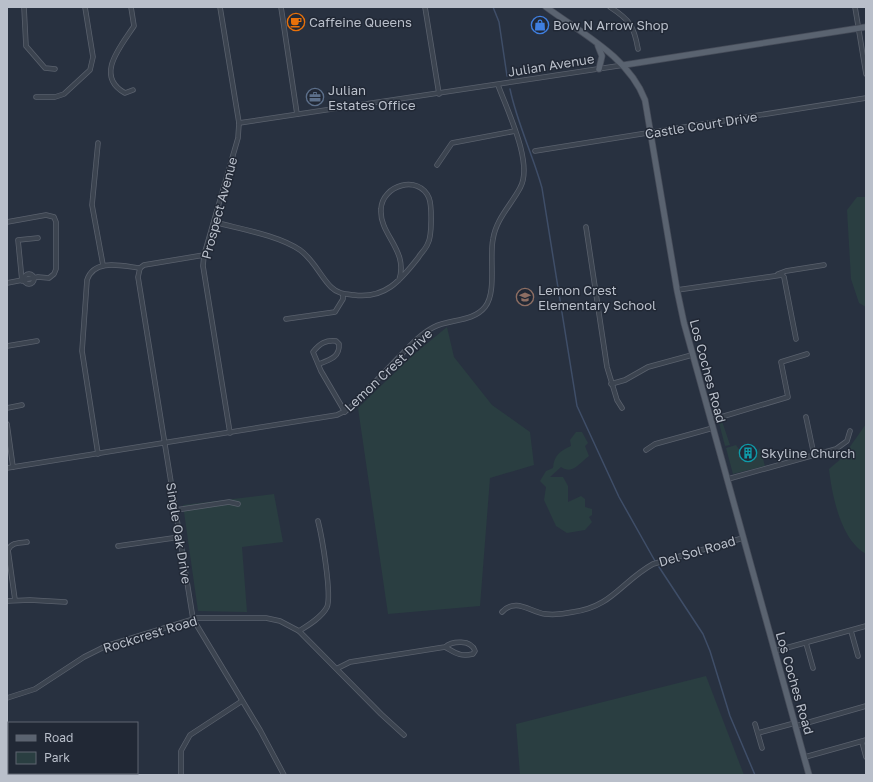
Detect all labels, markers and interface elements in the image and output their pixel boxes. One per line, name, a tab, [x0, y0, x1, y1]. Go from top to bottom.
cafe icon: Caffeine Queens	[286, 12, 306, 32]
place label: Caffeine Queens	[309, 14, 412, 30]
shop icon: Bow N Arrow Shop	[530, 15, 550, 35]
place label: Bow N Arrow Shop	[553, 17, 669, 33]
street label: Julian Avenue	[507, 50, 595, 80]
place label: Julian Estates Office	[328, 82, 415, 113]
office icon: Julian Estates Office	[305, 87, 325, 107]
street label: Castle Court Drive	[644, 108, 758, 142]
street label: Prospect Avenue	[198, 155, 240, 261]
place label: Lemon Crest Elementary School	[538, 282, 656, 313]
school or university icon: Lemon Crest Elementary School	[515, 287, 535, 307]
street label: Los Coches Road	[686, 318, 730, 424]
street label: Lemon Crest Drive	[341, 325, 435, 415]
building icon: Skyline Church	[738, 443, 758, 463]
place label: Skyline Church	[761, 445, 855, 461]
street label: Single Oak Drive	[163, 481, 195, 585]
street label: Del Sol Road	[657, 532, 737, 570]
street label: Rockcrest Road	[101, 612, 199, 656]
street label: Los Coches Road	[773, 630, 817, 736]
legend	[8, 722, 138, 774]
text: Road	[44, 730, 73, 745]
text: Park	[44, 750, 70, 765]

